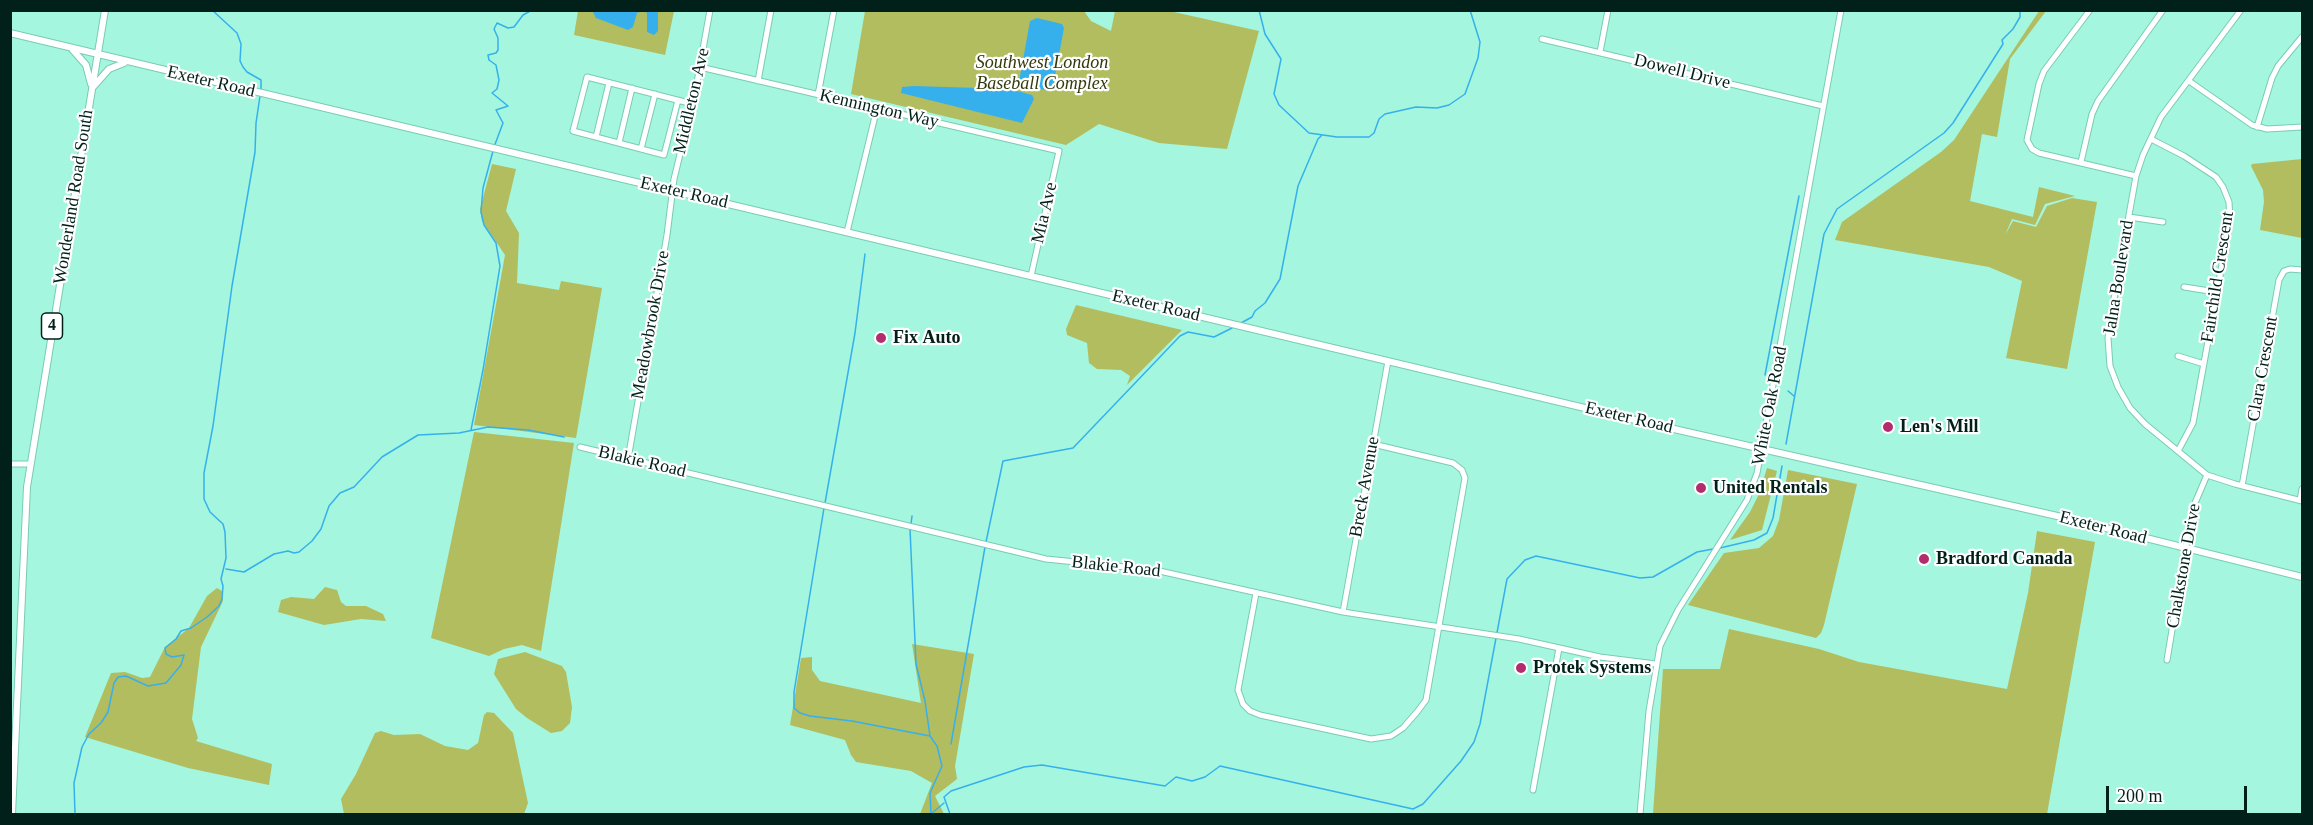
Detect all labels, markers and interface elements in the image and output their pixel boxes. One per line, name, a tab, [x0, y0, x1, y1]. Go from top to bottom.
street label: Middleton Ave	[669, 46, 715, 156]
street label: Dowell Drive	[1632, 50, 1732, 94]
park label: Southwest London Baseball Complex	[976, 52, 1108, 94]
street label: Exeter Road	[165, 61, 257, 103]
street label: Kennington Way	[817, 85, 941, 133]
street label: Wonderland Road South	[50, 108, 98, 286]
street label: Exeter Road	[638, 172, 730, 214]
street label: Mia Ave	[1027, 180, 1063, 246]
street label: Fairchild Crescent	[2197, 210, 2239, 344]
street label: Jalna Boulevard	[2099, 219, 2139, 337]
street label: Meadowbrook Drive	[627, 249, 675, 401]
street label: Exeter Road	[1110, 285, 1202, 327]
road number: 4	[42, 313, 62, 339]
street label: Clara Crescent	[2243, 315, 2283, 423]
place label: Fix Auto	[893, 327, 960, 349]
marker: Fix Auto	[874, 331, 888, 345]
street label: White Oak Road	[1748, 345, 1792, 467]
street label: Exeter Road	[1583, 397, 1675, 439]
place label: Len's Mill	[1900, 416, 1979, 438]
marker: Len's Mill	[1881, 420, 1895, 434]
street label: Breck Avenue	[1345, 435, 1385, 539]
street label: Blakie Road	[596, 441, 688, 483]
place label: United Rentals	[1713, 477, 1828, 499]
marker: United Rentals	[1694, 481, 1708, 495]
street label: Chalkstone Drive	[2162, 502, 2206, 630]
street label: Exeter Road	[2057, 507, 2149, 549]
place label: Bradford Canada	[1936, 548, 2073, 570]
street label: Blakie Road	[1070, 552, 1162, 582]
marker: Bradford Canada	[1917, 552, 1931, 566]
place label: Protek Systems	[1533, 657, 1651, 679]
marker: Protek Systems	[1514, 661, 1528, 675]
scale bar	[2109, 774, 2250, 812]
text: 200 m	[2117, 786, 2163, 806]

